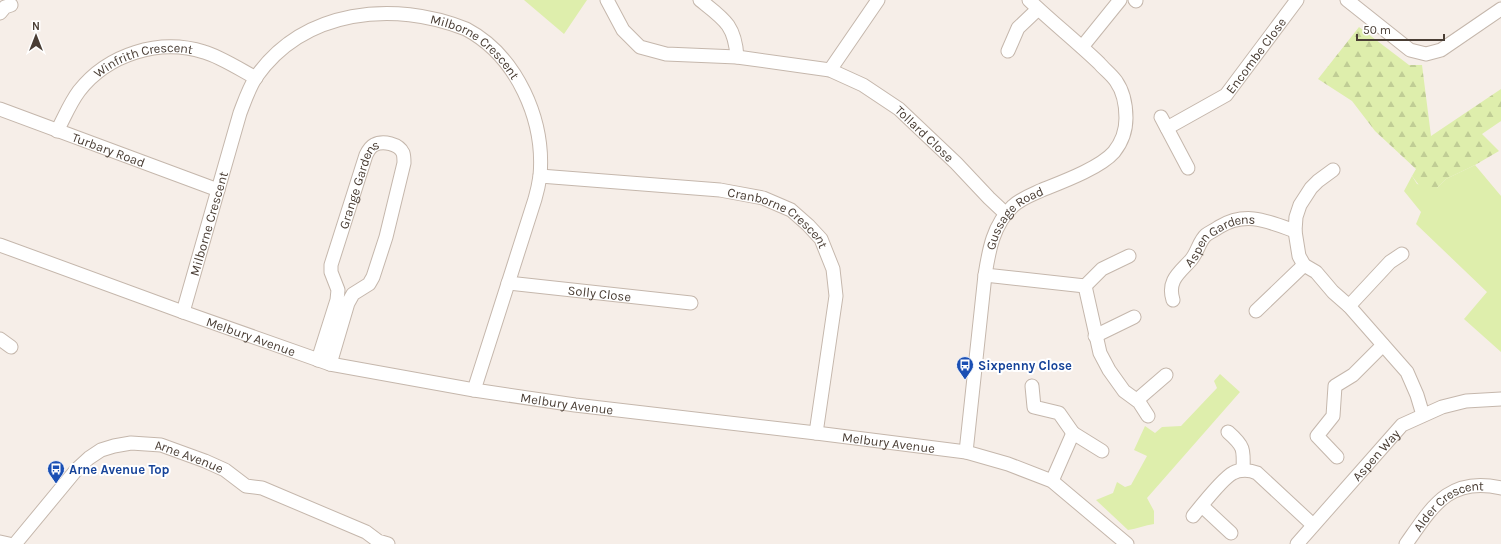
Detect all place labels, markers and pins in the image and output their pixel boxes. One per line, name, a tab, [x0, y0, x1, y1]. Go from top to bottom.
bus stop icon: Sixpenny Close	[955, 355, 975, 380]
place label: Sixpenny Close	[978, 358, 1072, 373]
bus stop icon: Arne Avenue Top	[46, 459, 66, 484]
place label: Arne Avenue Top	[69, 462, 170, 477]

